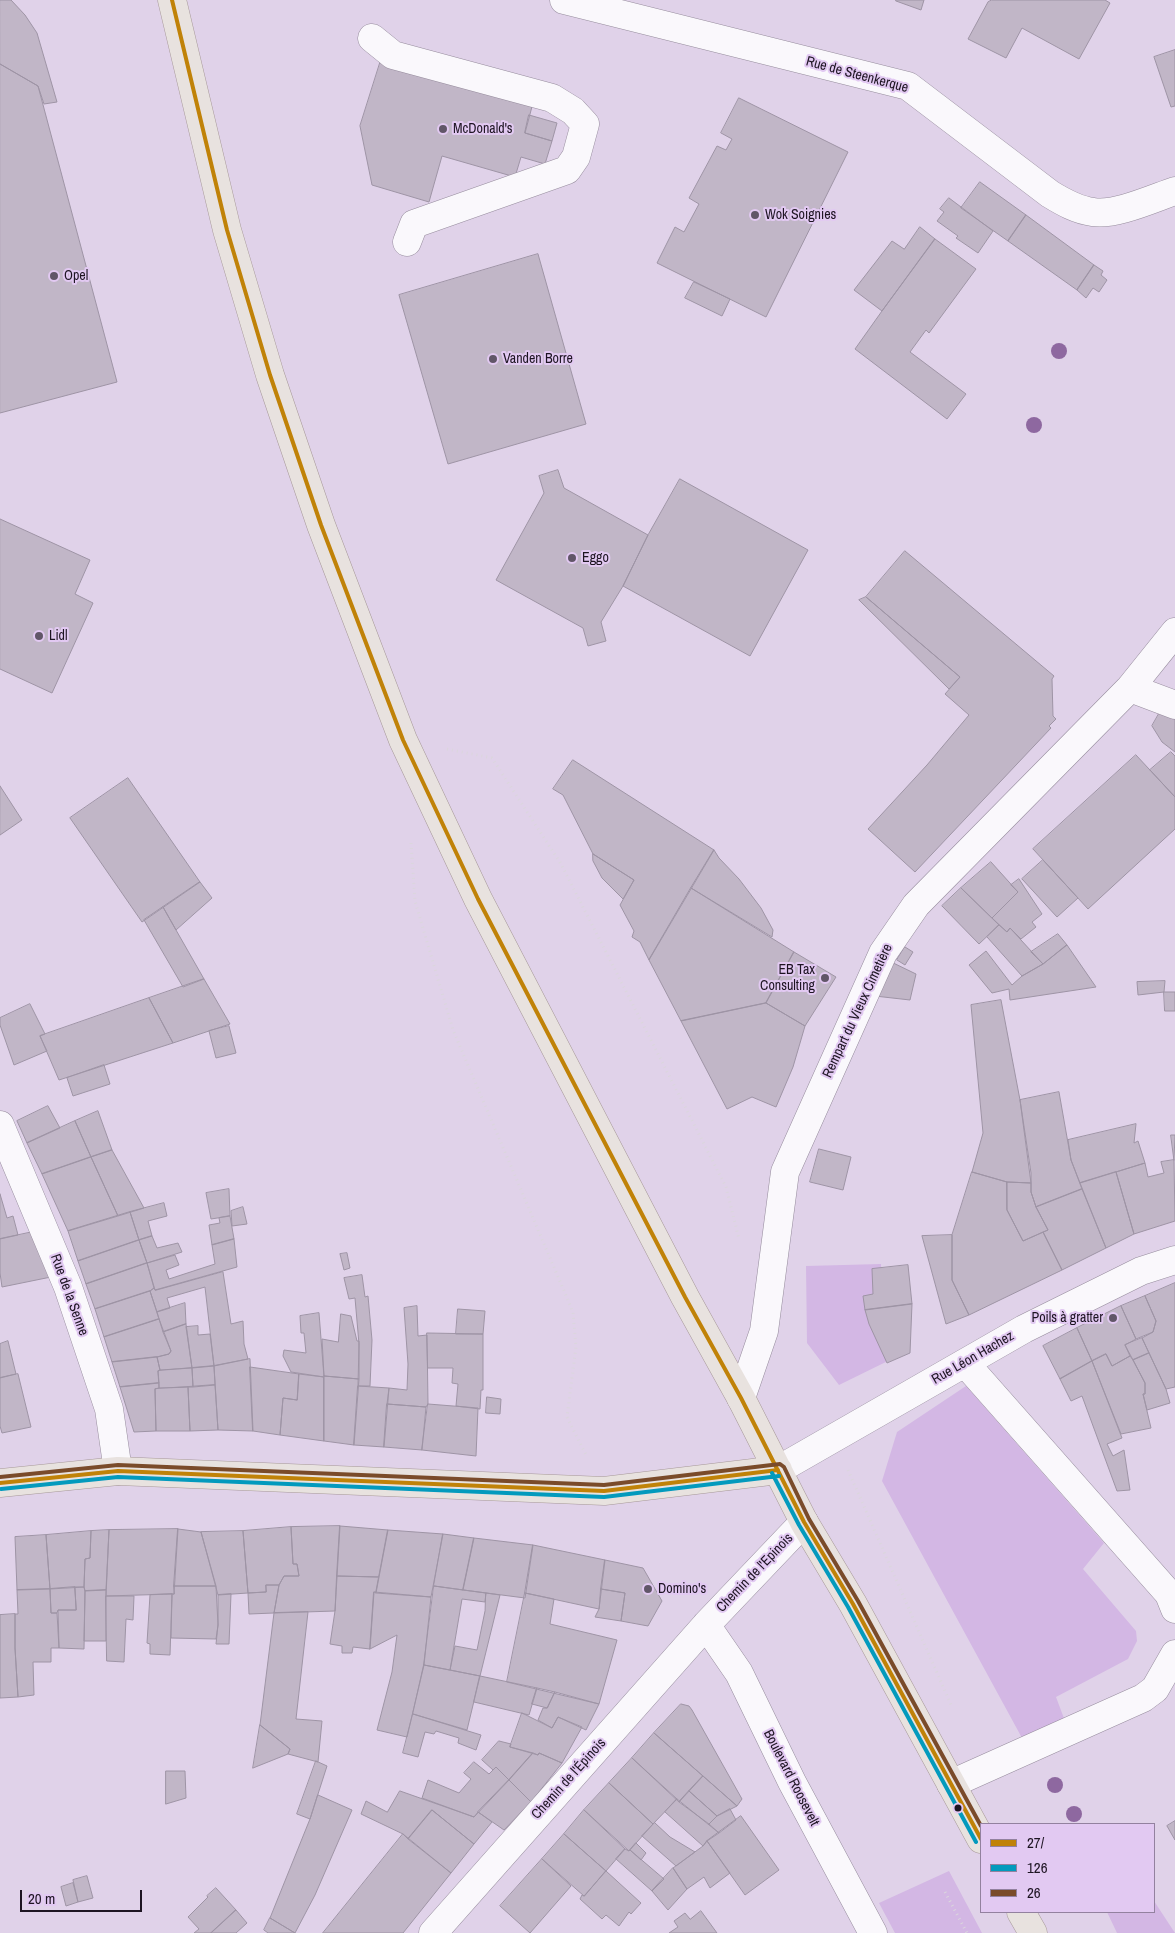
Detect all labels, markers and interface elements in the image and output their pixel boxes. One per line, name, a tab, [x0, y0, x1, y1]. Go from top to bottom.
street label: Rue de Steenkerque	[804, 53, 910, 97]
place label: McDonald's	[453, 121, 513, 137]
marker: McDonald's	[437, 123, 449, 135]
place label: Wok Soignies	[765, 207, 836, 223]
marker: Wok Soignies	[749, 209, 761, 221]
place label: Opel	[64, 268, 88, 284]
marker: Opel	[48, 270, 60, 282]
place label: Vanden Borre	[503, 351, 573, 367]
marker: Vanden Borre	[487, 353, 499, 365]
place label: Eggo	[582, 550, 609, 566]
marker: Eggo	[566, 552, 578, 564]
place label: Lidl	[49, 628, 68, 644]
marker: Lidl	[33, 630, 45, 642]
street label: Rempart du Vieux Cimetière	[820, 941, 896, 1081]
place label: EB Tax Consulting	[760, 962, 815, 994]
marker: EB Tax Consulting	[819, 972, 831, 984]
street label: Rue de la Senne	[46, 1252, 92, 1338]
place label: Poils à gratter	[1032, 1310, 1103, 1326]
marker: Poils à gratter	[1107, 1312, 1119, 1324]
street label: Rue Léon Hachez	[929, 1328, 1017, 1388]
street label: Chemin de l'Epinois	[713, 1530, 797, 1616]
place label: Domino's	[658, 1581, 706, 1597]
marker: Domino's	[642, 1583, 654, 1595]
street label: Boulevard Roosevelt	[759, 1727, 823, 1829]
street label: Chemin de l'Épinois	[528, 1735, 610, 1823]
unlabelled marker	[953, 1803, 963, 1813]
legend	[980, 1823, 1155, 1913]
text: 27/	[1027, 1832, 1044, 1853]
text: 126	[1027, 1857, 1048, 1878]
scale bar	[22, 1880, 145, 1912]
text: 26	[1027, 1882, 1041, 1903]
text: 20 m	[28, 1888, 55, 1909]

